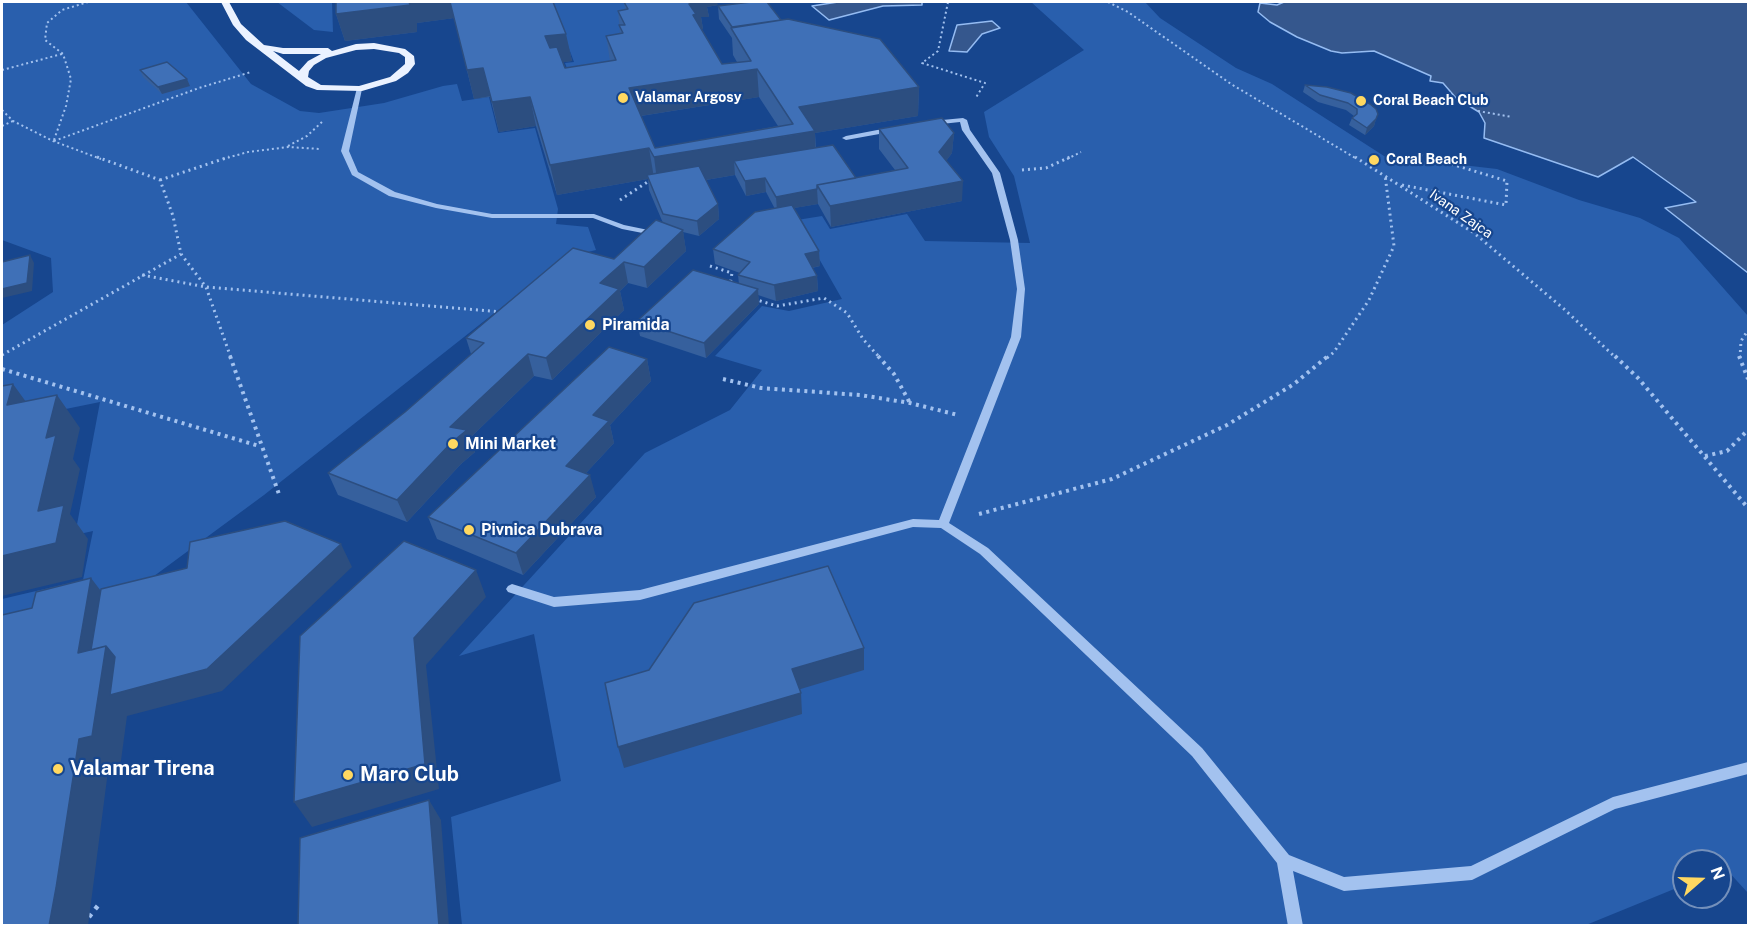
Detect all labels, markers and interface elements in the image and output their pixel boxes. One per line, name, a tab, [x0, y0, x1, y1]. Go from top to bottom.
place label: Valamar Argosy	[635, 90, 742, 106]
marker: Valamar Argosy	[616, 91, 630, 105]
place label: Coral Beach Club	[1373, 93, 1489, 109]
marker: Coral Beach Club	[1354, 94, 1368, 108]
place label: Coral Beach	[1386, 152, 1467, 168]
marker: Coral Beach	[1367, 153, 1381, 167]
street label: Ivana Zajca	[1426, 186, 1496, 242]
place label: Piramida	[602, 315, 670, 335]
marker: Piramida	[583, 318, 597, 332]
place label: Mini Market	[465, 434, 556, 454]
marker: Mini Market	[446, 437, 460, 451]
place label: Pivnica Dubrava	[481, 520, 602, 540]
marker: Pivnica Dubrava	[462, 523, 476, 537]
place label: Valamar Tirena	[70, 757, 215, 781]
marker: Valamar Tirena	[51, 762, 65, 776]
place label: Maro Club	[360, 763, 459, 787]
marker: Maro Club	[341, 768, 355, 782]
north arrow	[1672, 849, 1732, 909]
text: N	[1706, 864, 1729, 882]

